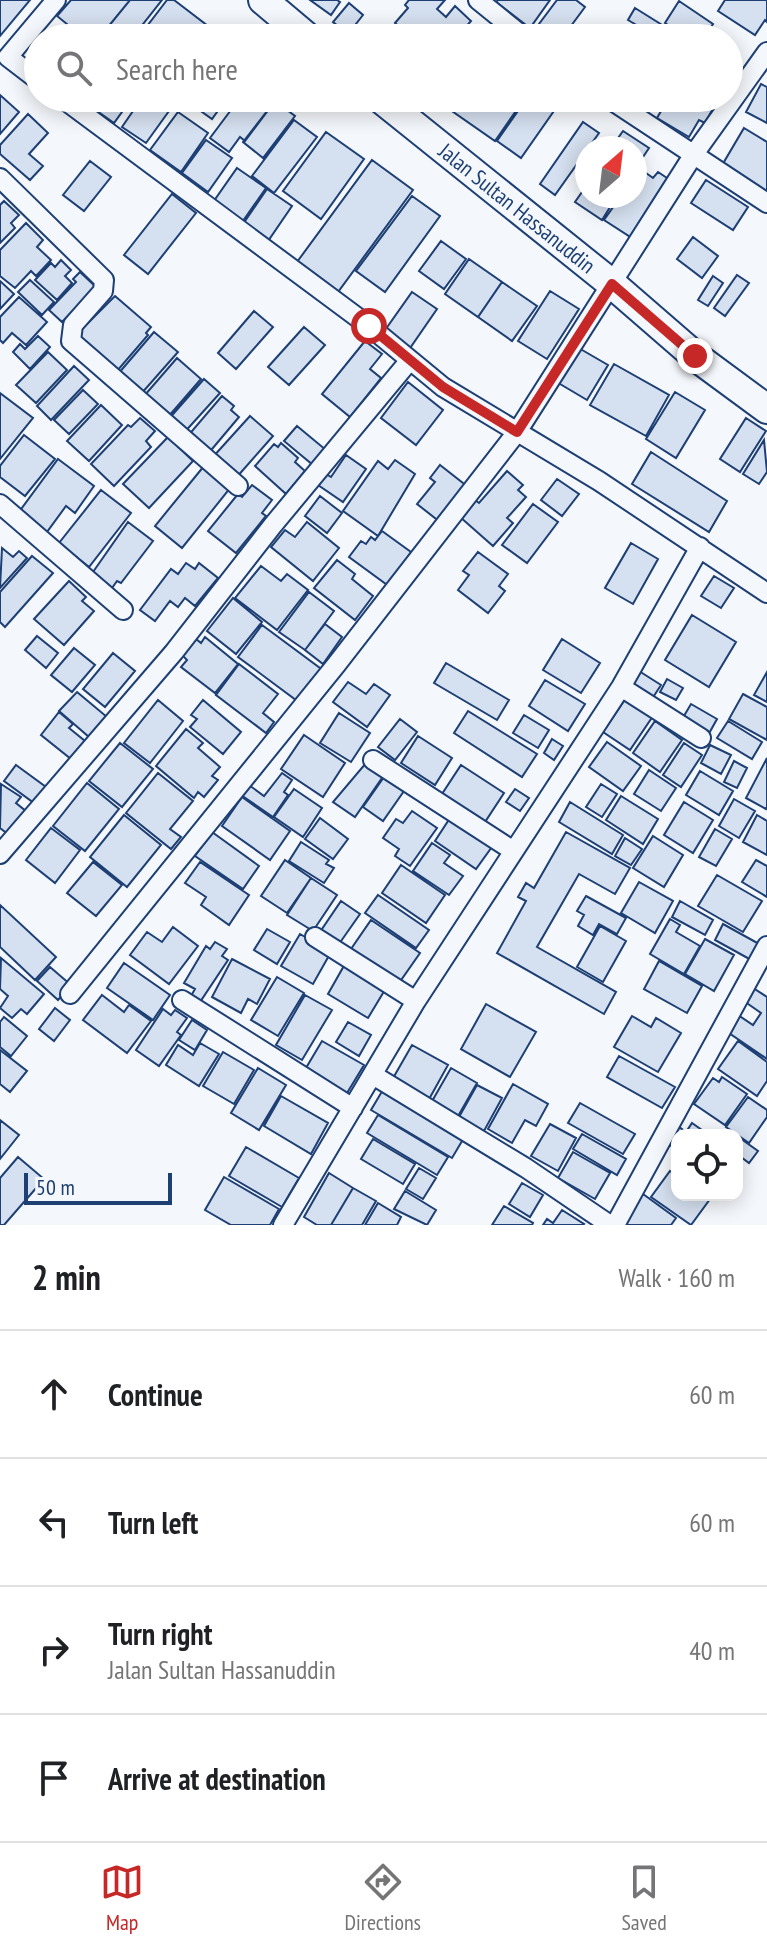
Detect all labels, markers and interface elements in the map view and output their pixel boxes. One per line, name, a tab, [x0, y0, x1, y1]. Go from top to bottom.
search box	[24, 24, 743, 112]
icon: search	[52, 46, 96, 90]
text: Search here	[116, 49, 238, 88]
street label: Jalan Sultan Hassanuddin	[433, 136, 601, 279]
north arrow	[575, 136, 647, 208]
route start	[351, 308, 387, 344]
route end	[677, 338, 713, 374]
map controls	[671, 1129, 743, 1201]
button: locate	[671, 1129, 743, 1201]
scale bar	[24, 1169, 172, 1205]
text: 50 m	[36, 1173, 75, 1201]
text: 2 min	[32, 1255, 101, 1299]
text: Walk · 160 m	[618, 1261, 735, 1294]
icon: ahead	[32, 1372, 76, 1416]
text: Continue	[108, 1375, 203, 1414]
text: 60 m	[689, 1378, 735, 1411]
icon: left	[32, 1500, 76, 1544]
text: Turn left	[108, 1503, 198, 1542]
text: 60 m	[689, 1506, 735, 1539]
text: Turn right	[108, 1614, 212, 1653]
icon: right	[32, 1628, 76, 1672]
text: 40 m	[689, 1634, 735, 1667]
text: Jalan Sultan Hassanuddin	[108, 1653, 336, 1686]
icon: arrive	[32, 1756, 76, 1800]
text: Arrive at destination	[108, 1759, 326, 1798]
tab: Map	[100, 1860, 144, 1936]
tab: Directions	[345, 1860, 421, 1936]
tab: Saved	[621, 1860, 667, 1936]

